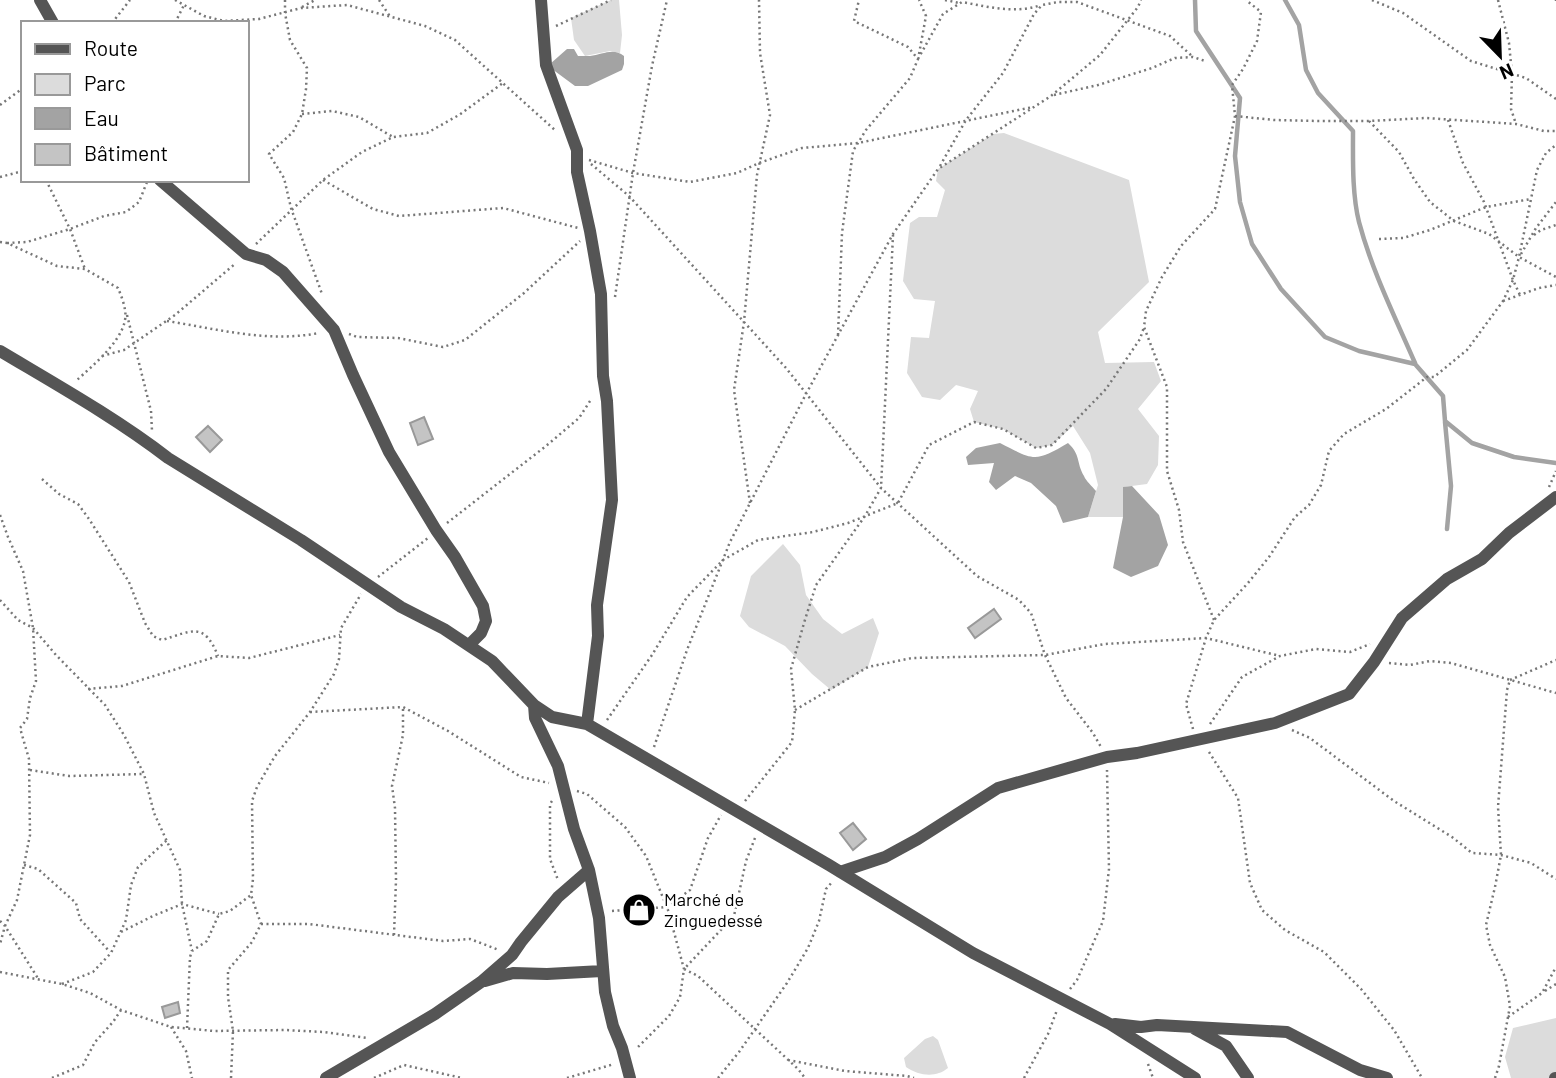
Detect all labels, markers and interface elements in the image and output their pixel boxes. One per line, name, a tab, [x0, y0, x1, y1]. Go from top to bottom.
legend	[21, 21, 248, 182]
north arrow	[1465, 21, 1535, 91]
text: Route	[84, 35, 138, 60]
text: N	[1497, 59, 1517, 85]
text: Parc	[84, 70, 126, 95]
text: Eau	[84, 105, 119, 130]
text: Bâtiment	[84, 140, 168, 165]
place label: Marché de Zinguedessé	[664, 888, 763, 931]
shop icon: Marché de Zinguedessé	[620, 891, 658, 929]

